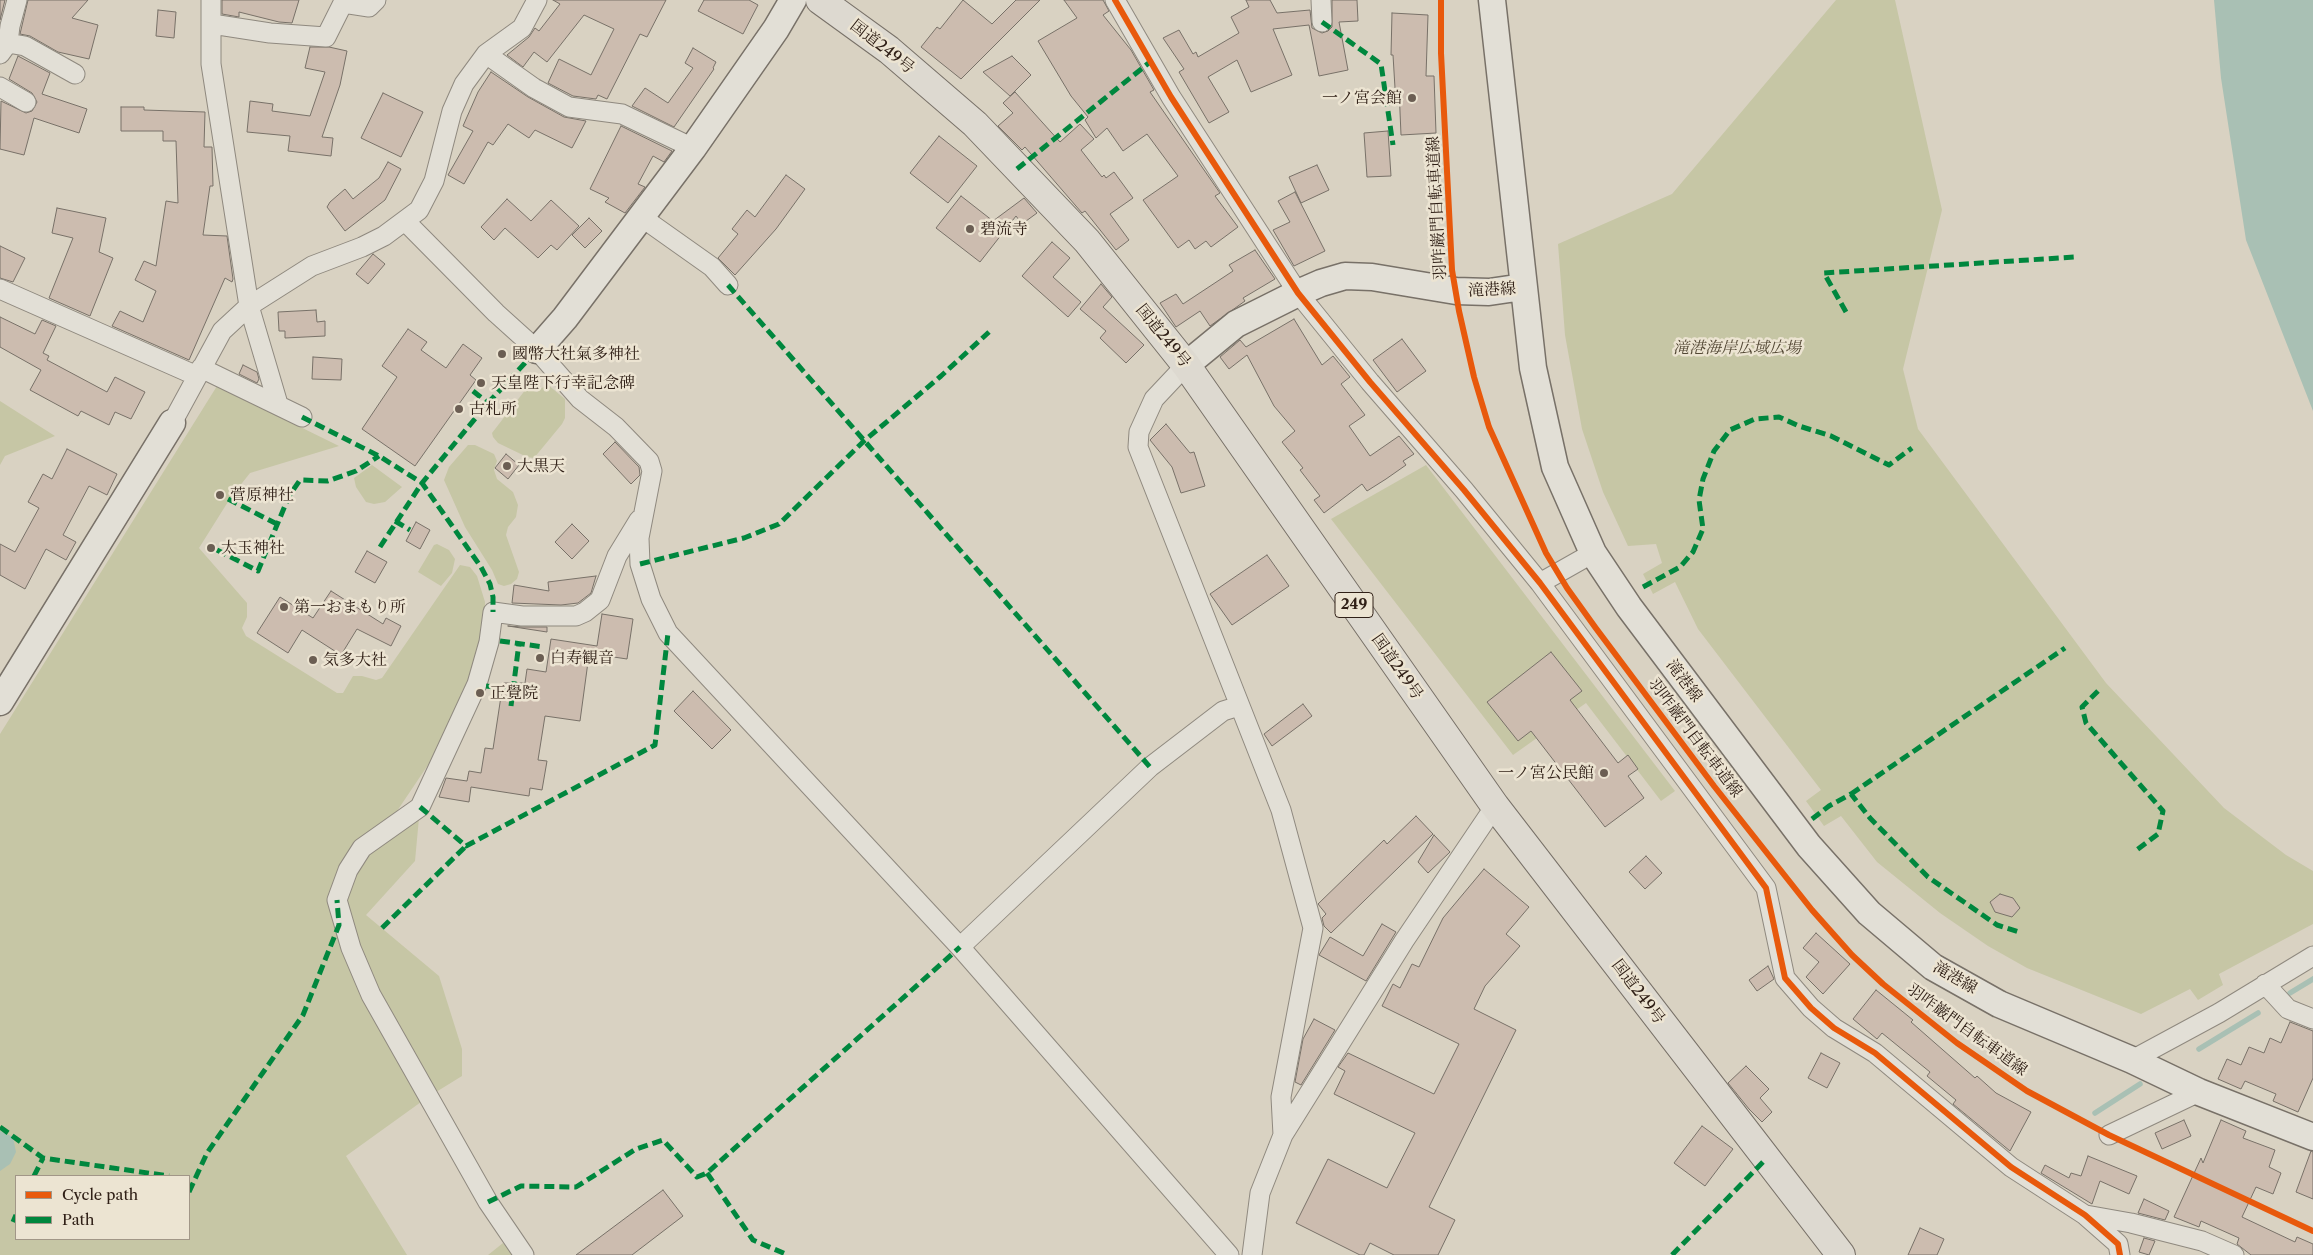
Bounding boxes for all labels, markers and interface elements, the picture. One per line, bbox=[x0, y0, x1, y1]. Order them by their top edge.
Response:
street label: 国道249号 bbox=[846, 16, 918, 78]
place label: 一ノ宮会館 bbox=[1322, 88, 1402, 108]
marker: 一ノ宮会館 bbox=[1406, 92, 1418, 104]
street label: 羽咋巌門自転車道線 bbox=[1424, 136, 1450, 280]
place label: 碧流寺 bbox=[980, 219, 1028, 239]
marker: 碧流寺 bbox=[964, 223, 976, 235]
street label: 滝港線 bbox=[1468, 279, 1516, 301]
street label: 国道249号 bbox=[1132, 300, 1194, 372]
park label: 滝港海岸広域広場 bbox=[1673, 338, 1801, 358]
place label: 國幣大社氣多神社 bbox=[512, 344, 640, 364]
marker: 國幣大社氣多神社 bbox=[496, 348, 508, 360]
place label: 天皇陛下行幸記念碑 bbox=[491, 373, 635, 393]
marker: 天皇陛下行幸記念碑 bbox=[475, 377, 487, 389]
place label: 古札所 bbox=[469, 399, 517, 419]
marker: 古札所 bbox=[453, 403, 465, 415]
place label: 大黒天 bbox=[517, 456, 565, 476]
marker: 大黒天 bbox=[501, 460, 513, 472]
place label: 菅原神社 bbox=[230, 485, 294, 505]
marker: 菅原神社 bbox=[214, 489, 226, 501]
place label: 太玉神社 bbox=[221, 538, 285, 558]
marker: 太玉神社 bbox=[205, 542, 217, 554]
road number: 249 bbox=[1335, 592, 1373, 618]
place label: 第一おまもり所 bbox=[294, 597, 406, 617]
marker: 第一おまもり所 bbox=[278, 601, 290, 613]
street label: 国道249号 bbox=[1367, 630, 1427, 704]
place label: 白寿観音 bbox=[550, 648, 614, 668]
place label: 気多大社 bbox=[323, 650, 387, 670]
marker: 白寿観音 bbox=[534, 652, 546, 664]
marker: 気多大社 bbox=[307, 654, 319, 666]
street label: 滝港線 bbox=[1662, 656, 1706, 706]
street label: 羽咋巌門自転車道線 bbox=[1644, 675, 1746, 801]
place label: 正覺院 bbox=[490, 683, 538, 703]
marker: 正覺院 bbox=[474, 687, 486, 699]
place label: 一ノ宮公民館 bbox=[1498, 763, 1594, 783]
marker: 一ノ宮公民館 bbox=[1598, 767, 1610, 779]
street label: 国道249号 bbox=[1608, 956, 1668, 1028]
street label: 滝港線 bbox=[1929, 958, 1981, 998]
street label: 羽咋巌門自転車道線 bbox=[1903, 980, 2031, 1080]
legend bbox=[15, 1175, 190, 1240]
text: Cycle path bbox=[62, 1185, 138, 1204]
text: Path bbox=[62, 1210, 94, 1229]

